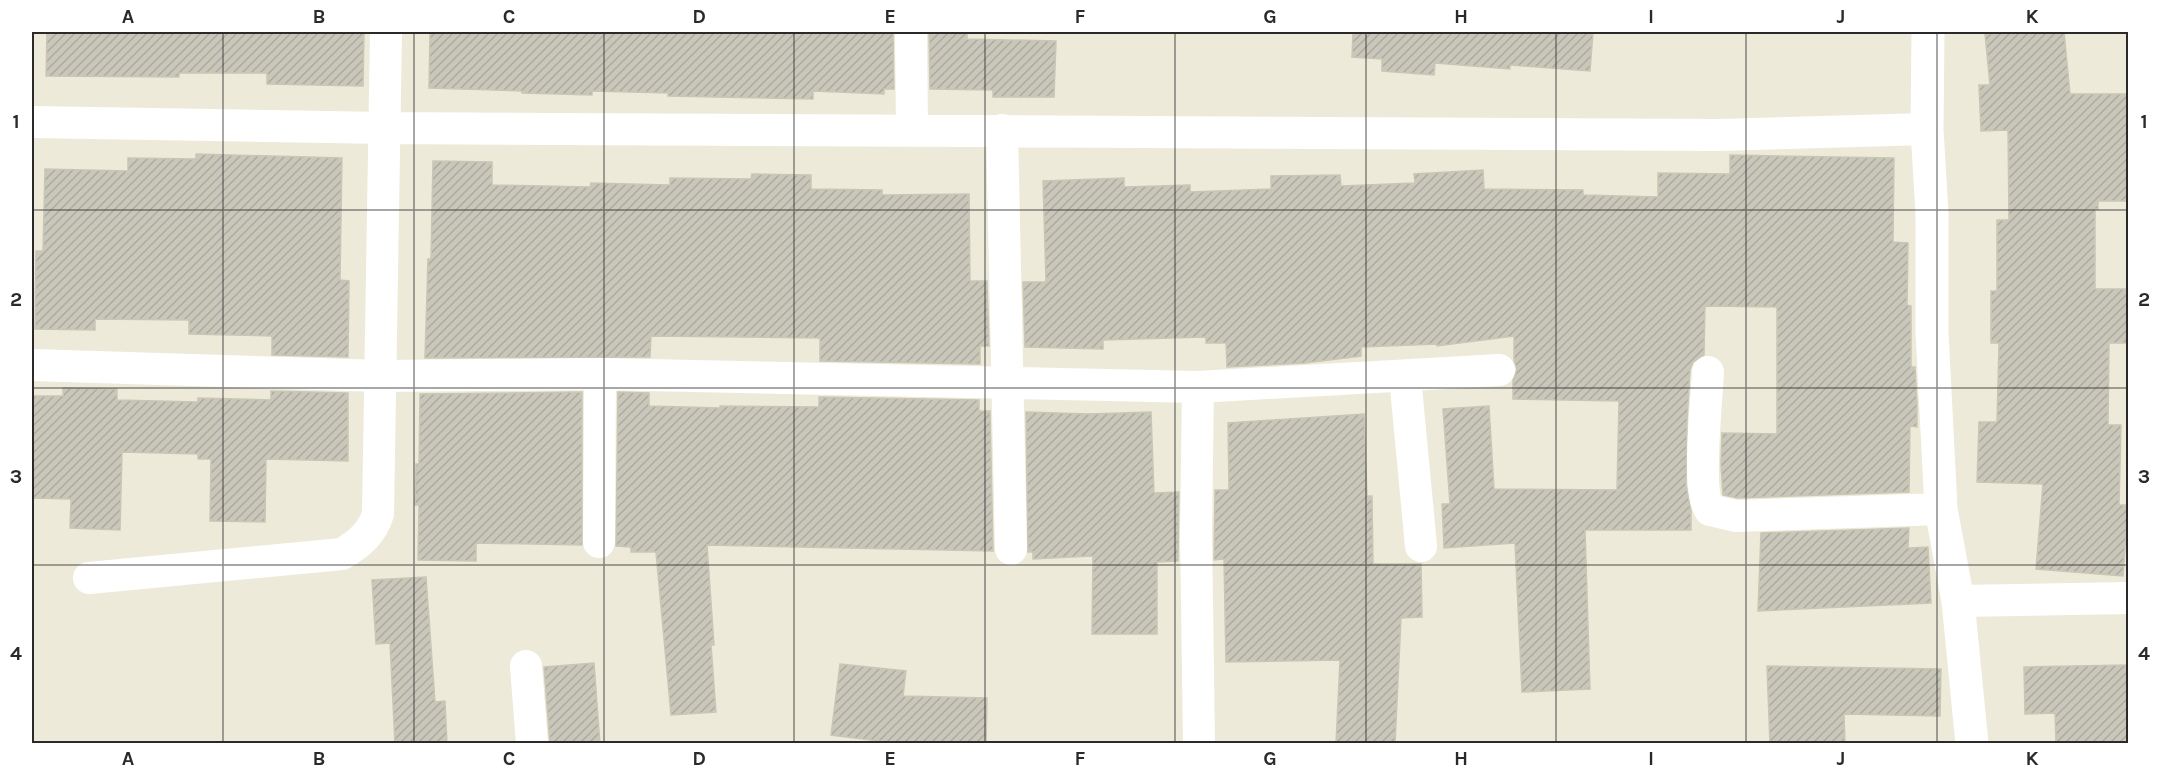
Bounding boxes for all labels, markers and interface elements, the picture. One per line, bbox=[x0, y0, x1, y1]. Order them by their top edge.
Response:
text: A bbox=[122, 5, 135, 28]
text: B bbox=[313, 5, 325, 28]
text: C bbox=[503, 5, 515, 28]
text: D bbox=[692, 5, 706, 28]
text: E bbox=[884, 5, 896, 28]
text: F bbox=[1075, 5, 1086, 28]
text: G bbox=[1263, 5, 1277, 28]
text: H bbox=[1454, 5, 1468, 28]
text: I bbox=[1648, 5, 1654, 28]
text: J bbox=[1837, 5, 1845, 28]
text: K bbox=[2025, 5, 2039, 28]
text: 1 bbox=[12, 110, 20, 133]
text: 1 bbox=[2140, 110, 2148, 133]
text: 2 bbox=[10, 288, 22, 311]
text: 2 bbox=[2138, 288, 2150, 311]
text: 3 bbox=[10, 465, 22, 488]
text: 3 bbox=[2138, 465, 2150, 488]
text: 4 bbox=[10, 642, 22, 665]
text: 4 bbox=[2138, 642, 2150, 665]
text: A bbox=[122, 747, 135, 770]
text: B bbox=[313, 747, 325, 770]
text: C bbox=[503, 747, 515, 770]
text: D bbox=[692, 747, 706, 770]
text: E bbox=[884, 747, 896, 770]
text: F bbox=[1075, 747, 1086, 770]
text: G bbox=[1263, 747, 1277, 770]
text: H bbox=[1454, 747, 1468, 770]
text: I bbox=[1648, 747, 1654, 770]
text: J bbox=[1837, 747, 1845, 770]
text: K bbox=[2025, 747, 2039, 770]

